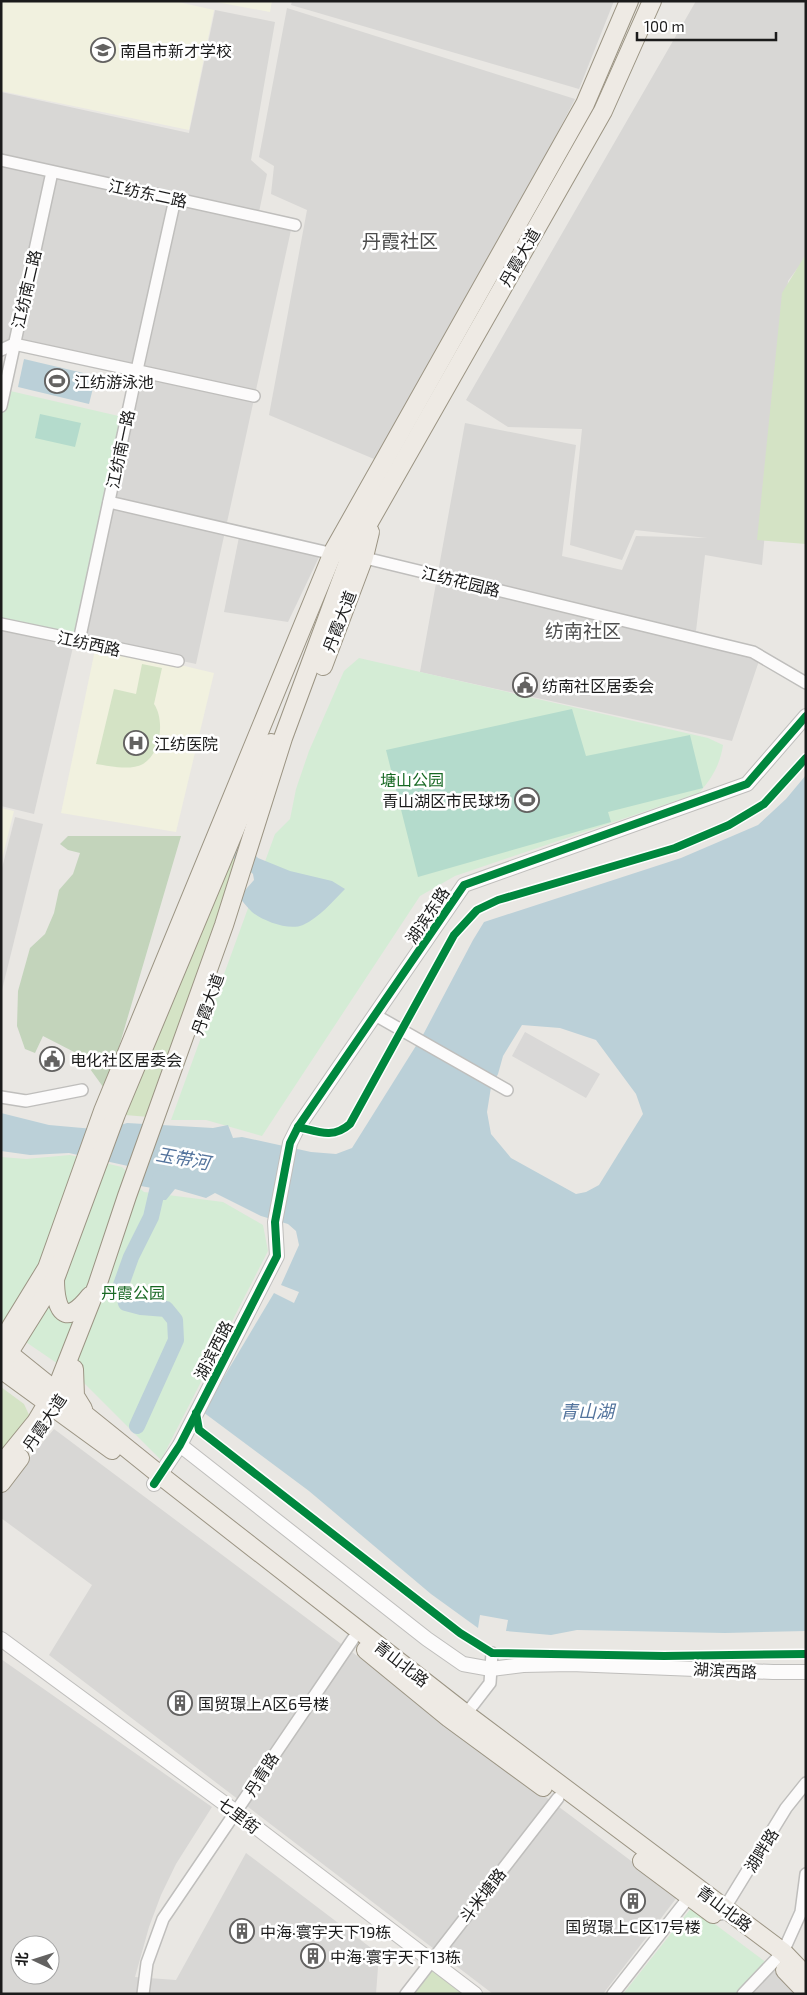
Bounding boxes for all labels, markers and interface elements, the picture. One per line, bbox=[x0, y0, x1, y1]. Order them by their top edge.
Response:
scale bar bbox=[637, 10, 776, 42]
text: 100 m bbox=[644, 17, 685, 35]
school or university icon: 南昌市新才学校 bbox=[90, 37, 116, 63]
place label: 南昌市新才学校 bbox=[120, 41, 232, 60]
street label: 江纺东二路 bbox=[107, 175, 189, 211]
street label: 丹霞大道 bbox=[495, 225, 543, 289]
district label: 丹霞社区 bbox=[362, 229, 438, 252]
street label: 江纺南二路 bbox=[8, 248, 44, 330]
sports icon: 江纺游泳池 bbox=[44, 368, 70, 394]
place label: 江纺游泳池 bbox=[74, 372, 154, 391]
street label: 江纺南一路 bbox=[102, 408, 138, 490]
street label: 江纺花园路 bbox=[420, 562, 502, 600]
street label: 丹霞大道 bbox=[319, 588, 359, 654]
district label: 纺南社区 bbox=[545, 619, 621, 642]
street label: 江纺西路 bbox=[56, 627, 122, 659]
public building icon: 纺南社区居委会 bbox=[512, 672, 538, 698]
place label: 纺南社区居委会 bbox=[542, 676, 654, 695]
hospital icon: 江纺医院 bbox=[123, 730, 149, 756]
place label: 江纺医院 bbox=[154, 734, 218, 753]
park label: 塘山公园 bbox=[380, 770, 444, 789]
sports icon: 青山湖区市民球场 bbox=[514, 787, 540, 813]
place label: 青山湖区市民球场 bbox=[382, 791, 510, 810]
street label: 湖滨东路 bbox=[401, 883, 453, 947]
street label: 丹霞大道 bbox=[187, 971, 227, 1037]
public building icon: 电化社区居委会 bbox=[39, 1046, 65, 1072]
place label: 电化社区居委会 bbox=[70, 1050, 182, 1069]
water label: 玉带河 bbox=[155, 1142, 214, 1174]
park label: 丹霞公园 bbox=[101, 1283, 165, 1302]
street label: 湖滨西路 bbox=[190, 1317, 236, 1383]
street label: 丹霞大道 bbox=[18, 1390, 70, 1454]
water label: 青山湖 bbox=[560, 1400, 617, 1422]
street label: 青山北路 bbox=[371, 1636, 433, 1690]
street label: 湖滨西路 bbox=[693, 1659, 757, 1681]
building icon: 国贸璟上A区6号楼 bbox=[167, 1690, 193, 1716]
place label: 国贸璟上A区6号楼 bbox=[198, 1694, 329, 1713]
street label: 丹青路 bbox=[240, 1749, 282, 1799]
street label: 七里街 bbox=[214, 1793, 264, 1837]
street label: 湖畔路 bbox=[740, 1825, 782, 1875]
street label: 斗米塘路 bbox=[455, 1864, 509, 1926]
street label: 青山北路 bbox=[694, 1881, 756, 1935]
building icon: 国贸璟上C区17号楼 bbox=[620, 1888, 646, 1914]
place label: 国贸璟上C区17号楼 bbox=[565, 1917, 701, 1936]
building icon: 中海·寰宇天下19栋 bbox=[229, 1918, 255, 1944]
place label: 中海·寰宇天下19栋 bbox=[260, 1922, 391, 1941]
north arrow bbox=[10, 1935, 60, 1985]
building icon: 中海·寰宇天下13栋 bbox=[300, 1943, 326, 1969]
place label: 中海·寰宇天下13栋 bbox=[330, 1947, 461, 1966]
text: 北 bbox=[13, 1951, 31, 1967]

